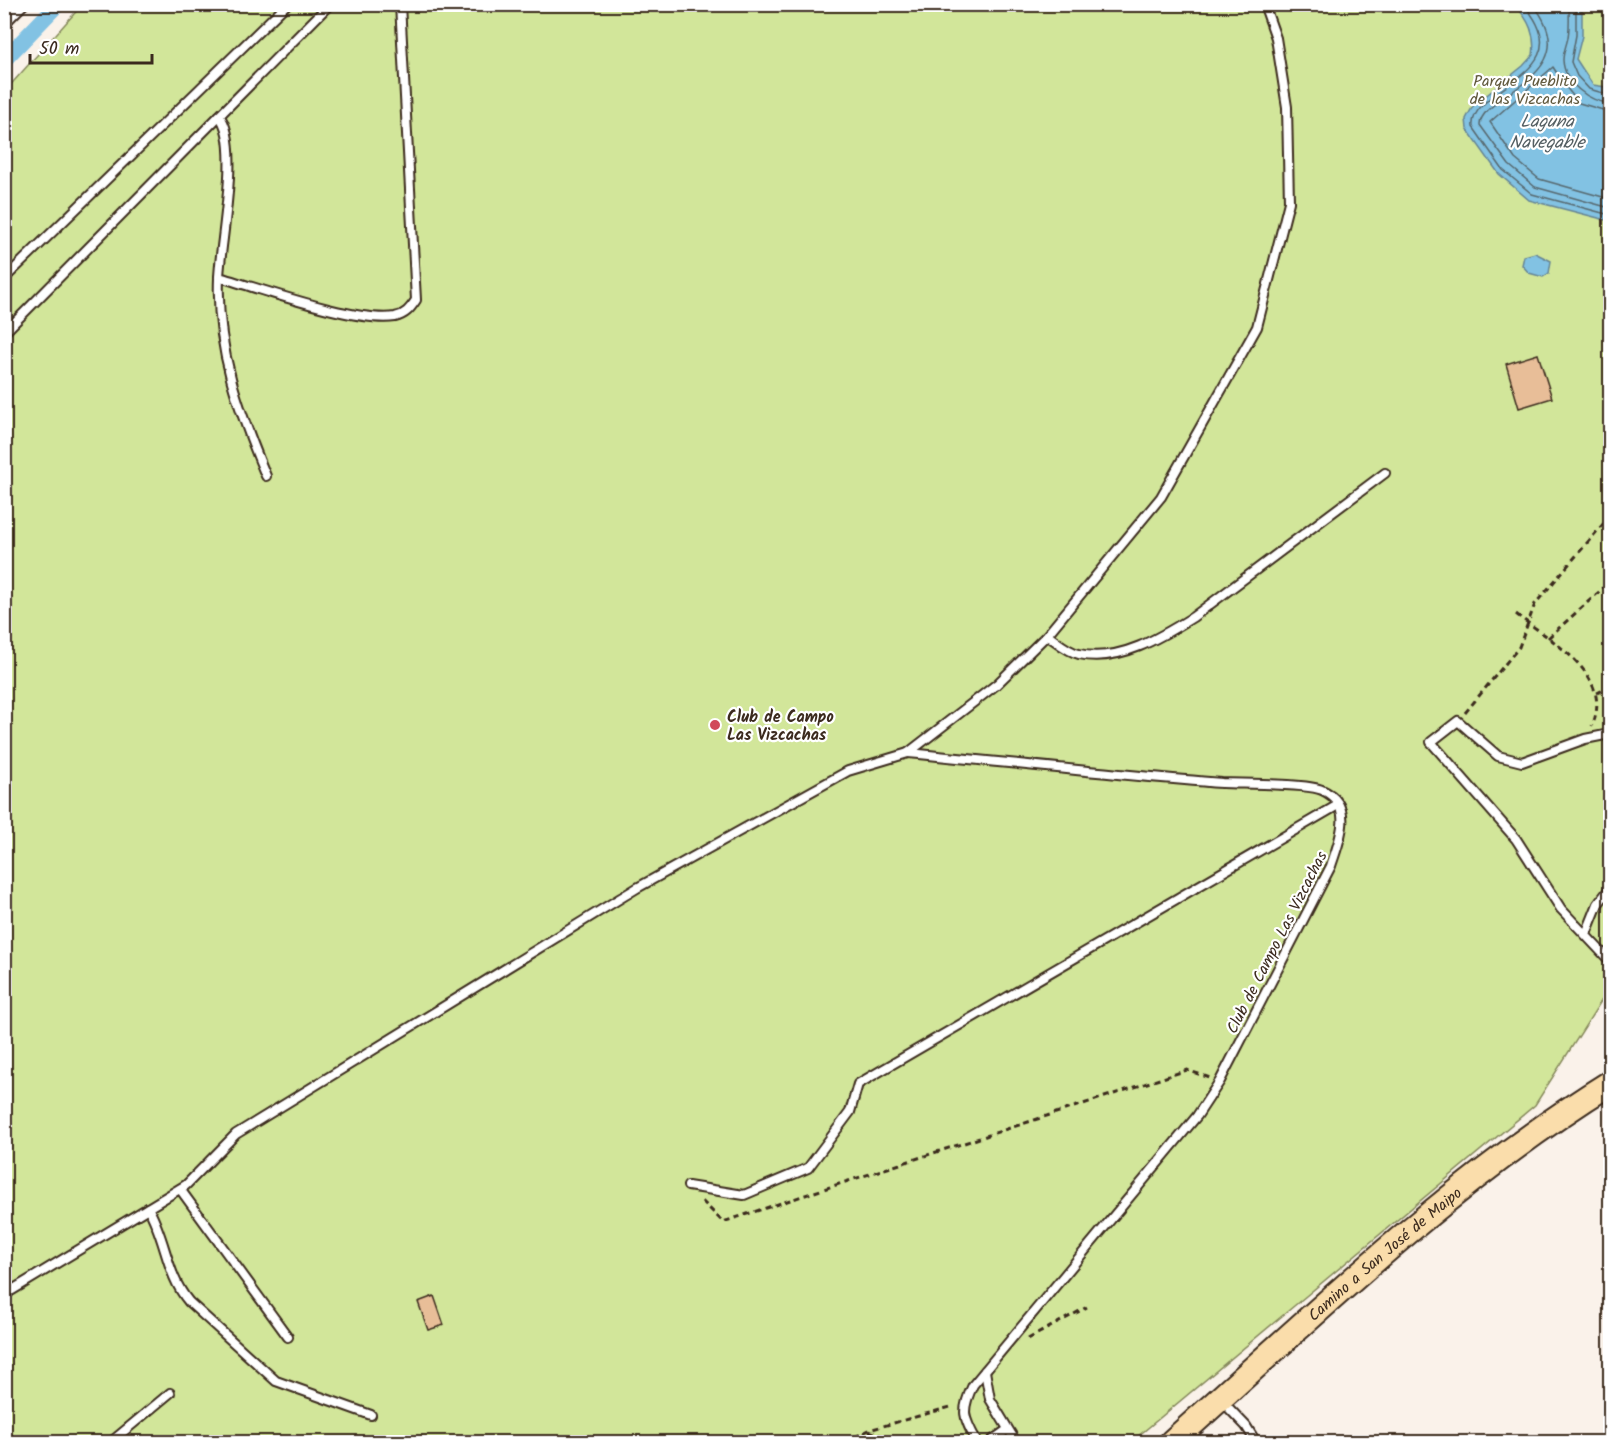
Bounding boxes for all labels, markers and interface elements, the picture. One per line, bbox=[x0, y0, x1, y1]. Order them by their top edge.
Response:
scale bar bbox=[30, 27, 152, 65]
text: 50 m bbox=[39, 35, 79, 64]
park label: Parque Pueblito de las Vizcachas bbox=[1470, 69, 1580, 112]
water label: Laguna Navegable bbox=[1509, 108, 1587, 158]
place label: Club de Campo Las Vizcachas bbox=[727, 705, 834, 748]
marker: Club de Campo Las Vizcachas bbox=[708, 718, 722, 732]
street label: Club de Campo Las Vizcachas bbox=[1220, 847, 1334, 1038]
street label: Camino a San José de Maipo bbox=[1303, 1181, 1468, 1328]

